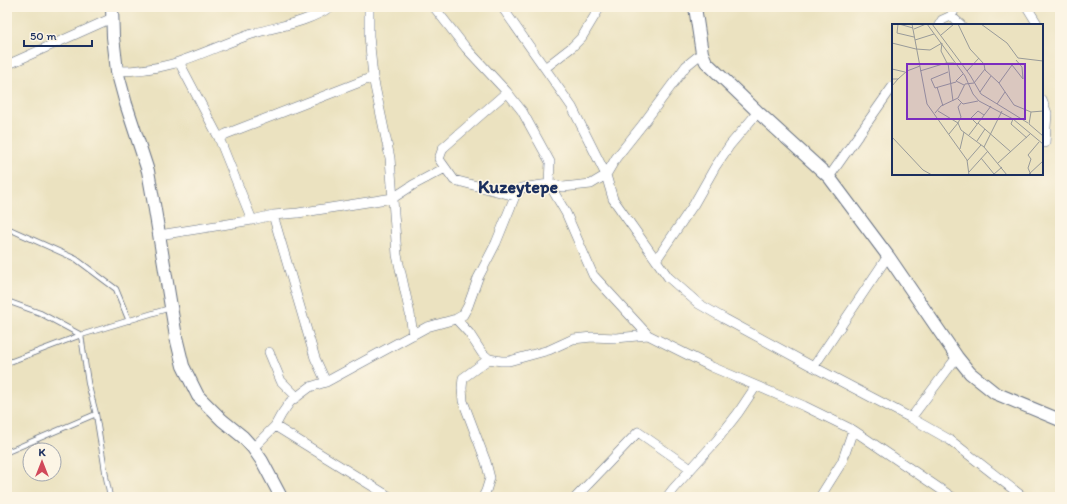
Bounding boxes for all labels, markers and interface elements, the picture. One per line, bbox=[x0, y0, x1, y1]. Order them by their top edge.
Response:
scale bar bbox=[24, 22, 92, 48]
inset map bbox=[892, 24, 1043, 175]
text: 50 m bbox=[30, 29, 56, 43]
district label: Kuzeytepe bbox=[478, 176, 558, 198]
north arrow bbox=[22, 442, 62, 482]
text: K bbox=[38, 446, 46, 459]

